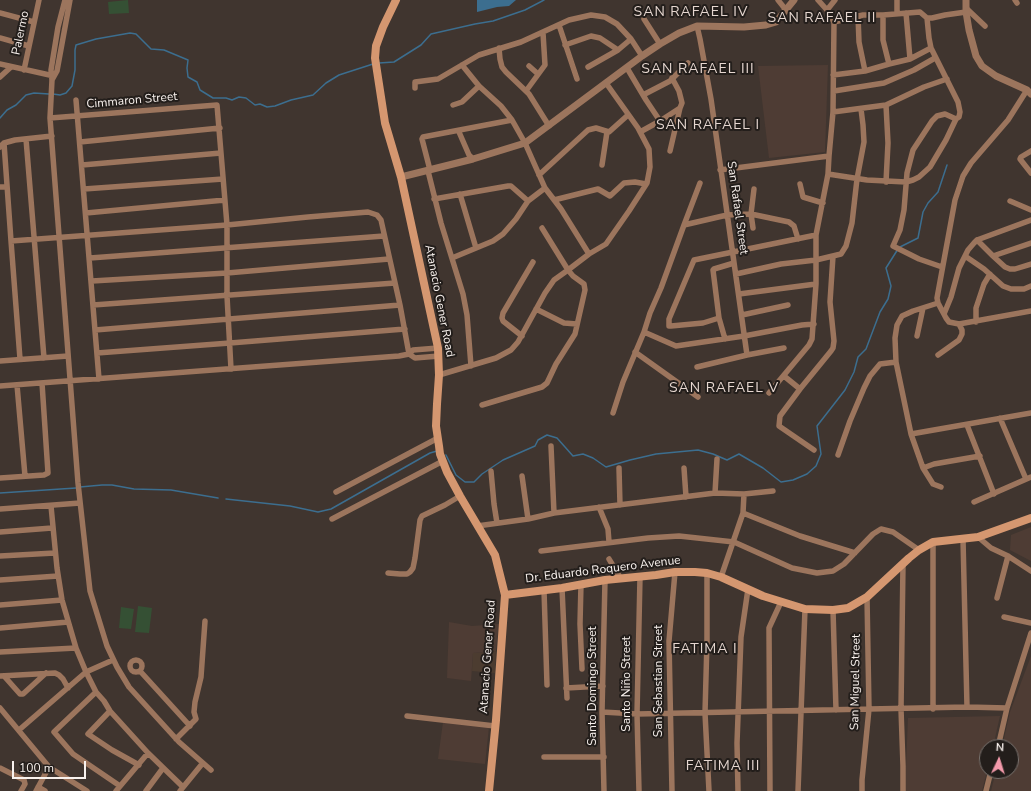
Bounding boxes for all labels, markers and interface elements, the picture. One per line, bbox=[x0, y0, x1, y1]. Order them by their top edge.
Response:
district label: SAN RAFAEL IV bbox=[634, 5, 748, 21]
street label: Palermo bbox=[9, 10, 33, 56]
district label: SAN RAFAEL II bbox=[768, 11, 876, 27]
district label: SAN RAFAEL III bbox=[641, 62, 755, 78]
street label: Cimmaron Street bbox=[86, 90, 178, 112]
district label: SAN RAFAEL I bbox=[656, 118, 760, 134]
street label: San Rafael Street bbox=[723, 160, 751, 256]
street label: Atanacio Gener Road bbox=[421, 244, 457, 358]
district label: SAN RAFAEL V bbox=[669, 381, 779, 397]
street label: Dr. Eduardo Roquero Avenue bbox=[525, 553, 681, 587]
street label: Atanacio Gener Road bbox=[477, 600, 499, 714]
street label: San Sebastian Street bbox=[652, 625, 666, 737]
street label: Santo Domingo Street bbox=[586, 626, 600, 746]
street label: San Miguel Street bbox=[848, 634, 864, 730]
street label: Santo Niño Street bbox=[620, 636, 634, 732]
district label: FATIMA I bbox=[672, 642, 738, 658]
north arrow bbox=[979, 739, 1019, 779]
text: N bbox=[995, 740, 1004, 755]
scale bar bbox=[14, 753, 88, 779]
district label: FATIMA III bbox=[686, 759, 760, 775]
text: 100 m bbox=[19, 760, 54, 776]

